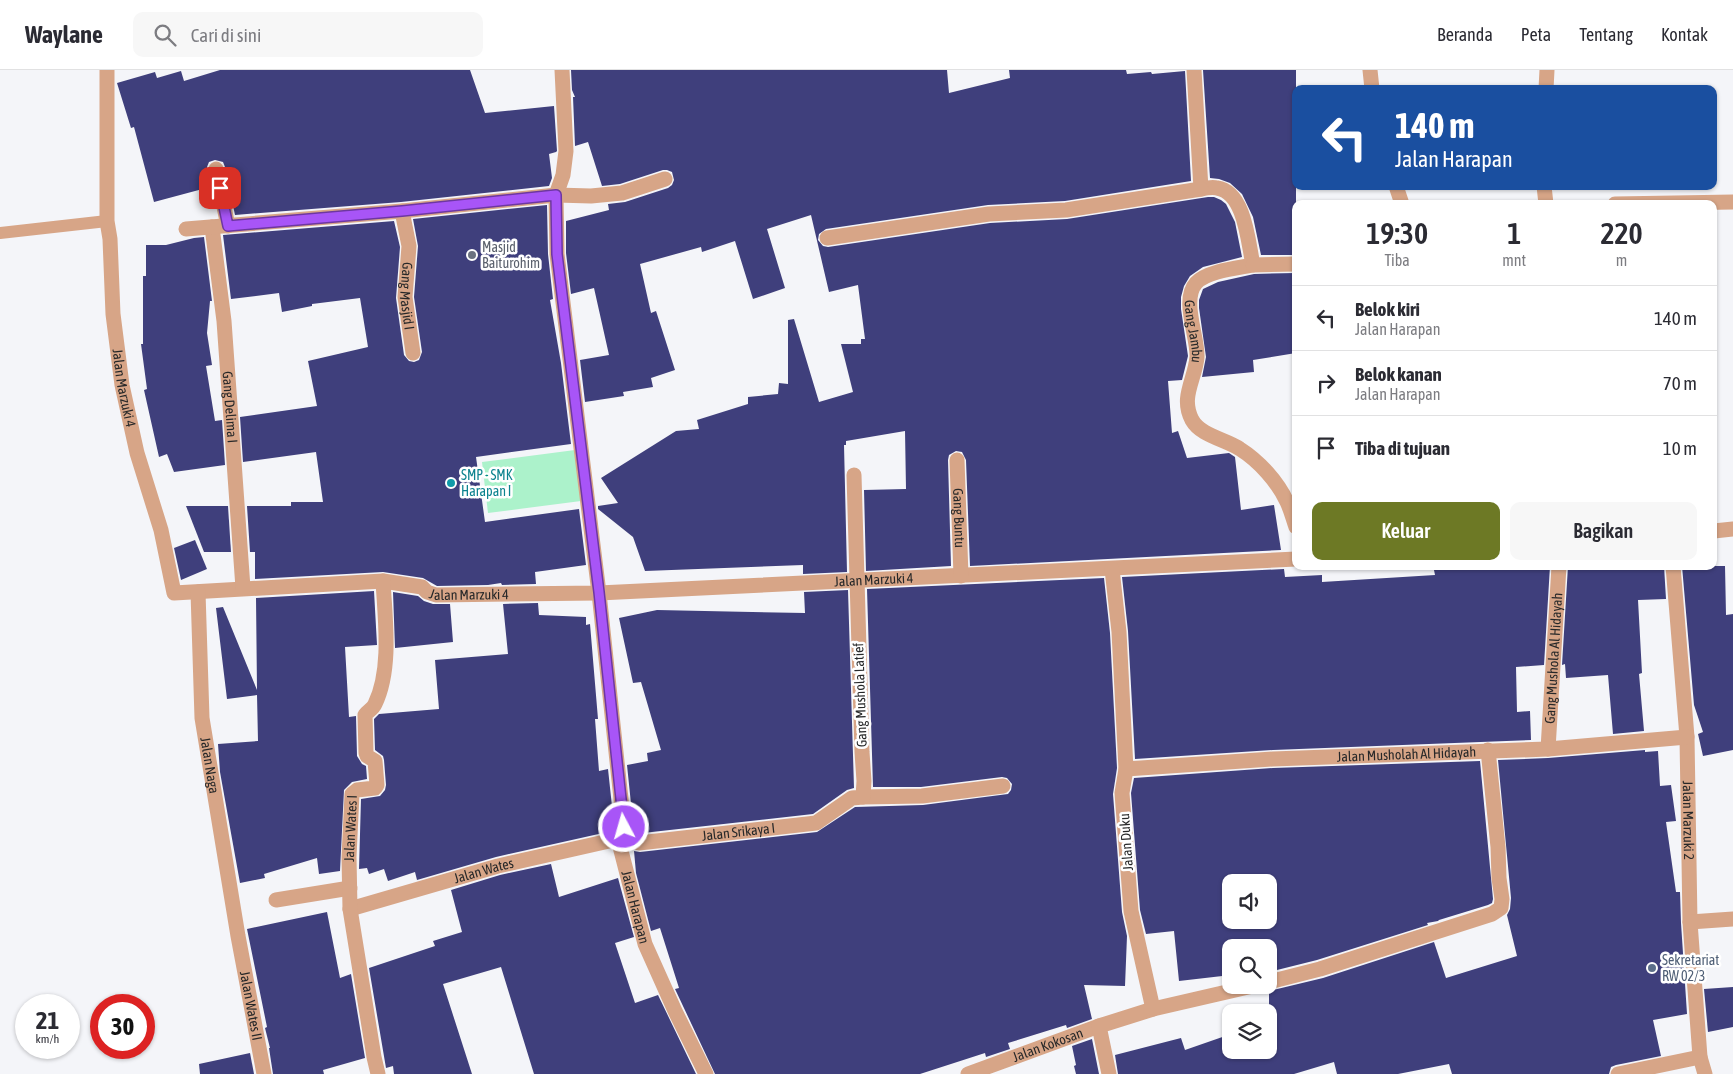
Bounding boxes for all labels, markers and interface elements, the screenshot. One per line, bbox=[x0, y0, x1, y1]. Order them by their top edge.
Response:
search box bbox=[133, 12, 483, 57]
text: Waylane bbox=[25, 21, 103, 48]
icon: search bbox=[151, 21, 179, 49]
text: Cari di sini bbox=[191, 24, 261, 46]
text: Beranda bbox=[1437, 24, 1493, 45]
text: Peta bbox=[1521, 24, 1551, 45]
text: Tentang bbox=[1579, 24, 1633, 45]
text: Kontak bbox=[1661, 24, 1708, 45]
icon: left bbox=[1312, 105, 1377, 170]
text: 140 m bbox=[1395, 105, 1474, 145]
text: Jalan Harapan bbox=[1395, 146, 1513, 172]
pin bbox=[199, 167, 241, 209]
icon: arrive bbox=[206, 174, 234, 202]
text: 19:30 bbox=[1366, 216, 1428, 250]
text: 1 bbox=[1507, 216, 1521, 250]
text: 220 bbox=[1600, 216, 1643, 250]
place label: Masjid Baiturohim bbox=[482, 239, 540, 271]
marker: Masjid Baiturohim bbox=[466, 249, 478, 261]
text: Tiba bbox=[1384, 251, 1410, 269]
text: mnt bbox=[1502, 251, 1526, 269]
text: m bbox=[1616, 251, 1627, 269]
street label: Gang Masjid I bbox=[397, 262, 418, 331]
text: Belok kiri bbox=[1355, 298, 1420, 320]
street label: Gang Jambu bbox=[1182, 300, 1205, 364]
icon: left bbox=[1312, 304, 1340, 332]
text: 140 m bbox=[1654, 307, 1697, 329]
text: Jalan Harapan bbox=[1355, 320, 1441, 338]
street label: Jalan Marzuki 4 bbox=[109, 348, 139, 429]
text: Belok kanan bbox=[1355, 363, 1442, 385]
icon: right bbox=[1312, 369, 1340, 397]
street label: Gang Delima I bbox=[220, 371, 241, 443]
text: 70 m bbox=[1663, 372, 1697, 394]
text: Jalan Harapan bbox=[1355, 385, 1441, 403]
icon: arrive bbox=[1312, 434, 1340, 462]
text: Tiba di tujuan bbox=[1355, 437, 1450, 459]
text: 10 m bbox=[1663, 437, 1697, 459]
place label: SMP - SMK Harapan I bbox=[461, 467, 513, 499]
marker: SMP - SMK Harapan I bbox=[445, 477, 457, 489]
street label: Gang Buntu bbox=[950, 488, 968, 548]
button: Keluar bbox=[1312, 502, 1500, 560]
button: Bagikan bbox=[1510, 502, 1697, 560]
street label: Jalan Marzuki 4 bbox=[834, 570, 914, 590]
street label: Jalan Marzuki 4 bbox=[427, 585, 509, 603]
street label: Gang Mushola Al Hidayah bbox=[1542, 592, 1565, 724]
street label: Gang Mushola Latief bbox=[850, 642, 870, 748]
street label: Jalan Naga bbox=[197, 736, 222, 795]
street label: Jalan Musholah Al Hidayah bbox=[1337, 744, 1477, 765]
street label: Jalan Marzuki 2 bbox=[1680, 781, 1697, 860]
street label: Jalan Wates I bbox=[341, 795, 360, 862]
position arrow bbox=[597, 800, 649, 852]
street label: Jalan Duku bbox=[1116, 813, 1136, 871]
street label: Jalan Srikaya I bbox=[701, 820, 776, 844]
street label: Jalan Wates bbox=[452, 855, 515, 886]
street label: Jalan Harapan bbox=[618, 869, 653, 945]
map controls bbox=[1222, 874, 1277, 1059]
button: sound bbox=[1222, 874, 1277, 929]
button: search bbox=[1222, 939, 1277, 994]
place label: Sekretariat RW 02/3 bbox=[1662, 952, 1719, 984]
marker: Sekretariat RW 02/3 bbox=[1646, 962, 1658, 974]
street label: Jalan Wates II bbox=[237, 970, 266, 1042]
speed limit sign: 30 bbox=[90, 994, 155, 1059]
button: layers bbox=[1222, 1004, 1277, 1059]
text: 21 bbox=[36, 1006, 59, 1034]
street label: Jalan Kokosan bbox=[1010, 1025, 1085, 1065]
text: km/h bbox=[36, 1032, 59, 1046]

